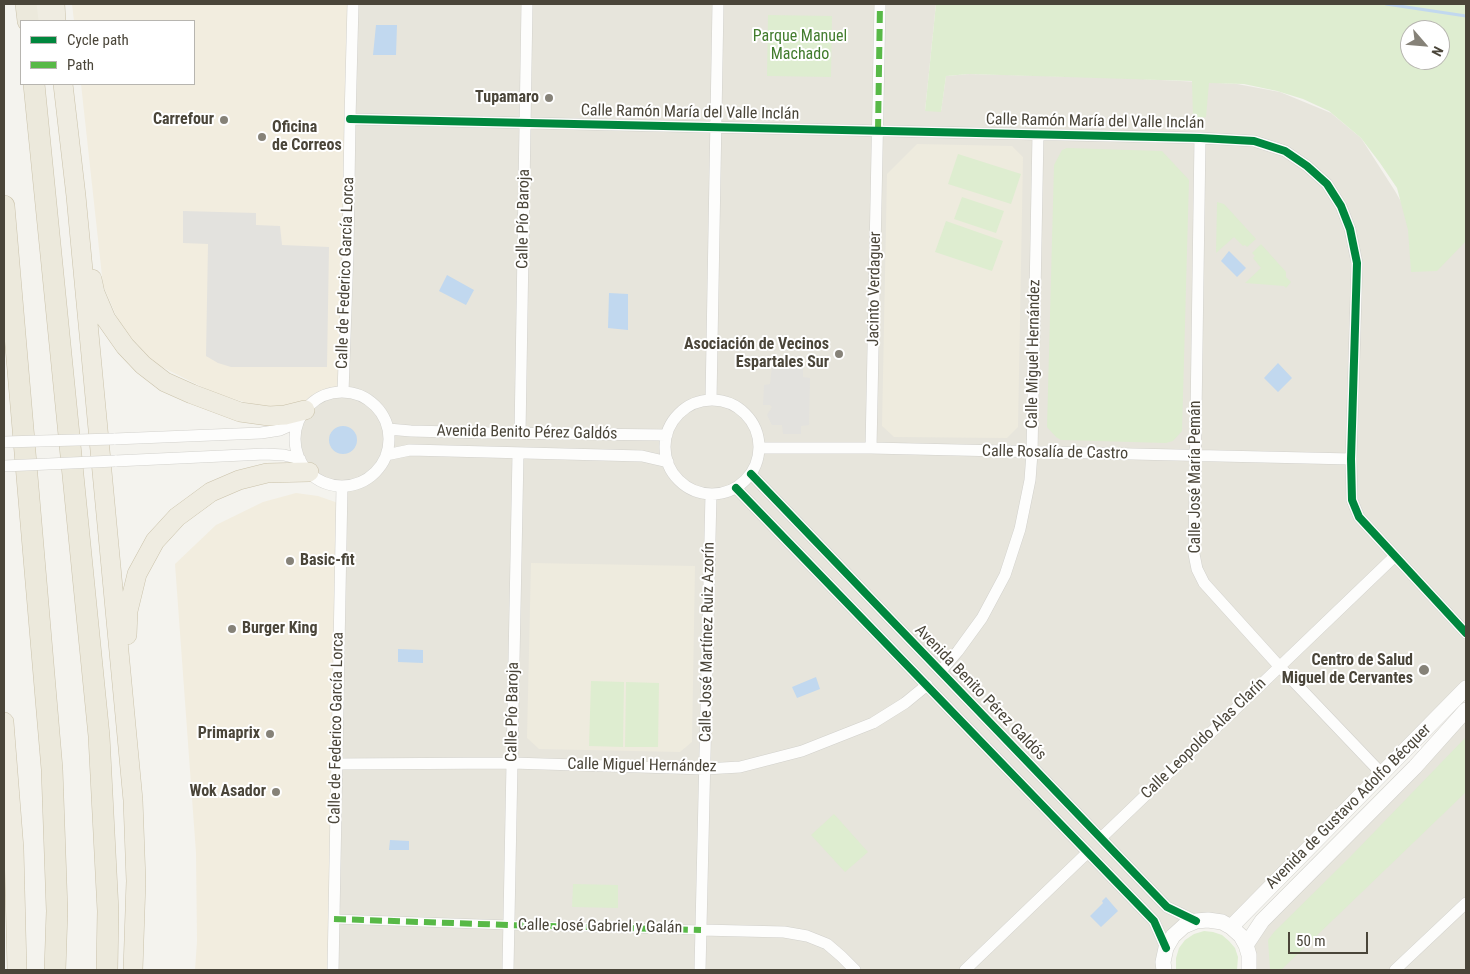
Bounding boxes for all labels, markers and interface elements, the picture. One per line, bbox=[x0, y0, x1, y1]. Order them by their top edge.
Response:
legend bbox=[20, 20, 195, 85]
north arrow bbox=[1400, 20, 1450, 70]
park label: Parque Manuel Machado bbox=[753, 27, 847, 65]
text: Cycle path bbox=[67, 31, 129, 49]
text: N bbox=[1428, 44, 1447, 59]
text: Path bbox=[67, 56, 94, 74]
place label: Tupamaro bbox=[475, 88, 539, 108]
marker: Tupamaro bbox=[543, 92, 555, 104]
street label: Calle Ramón María del Valle Inclán bbox=[581, 101, 799, 125]
place label: Carrefour bbox=[153, 110, 214, 130]
street label: Calle Ramón María del Valle Inclán bbox=[986, 110, 1204, 134]
marker: Carrefour bbox=[218, 114, 230, 126]
place label: Oficina de Correos bbox=[272, 118, 342, 156]
marker: Oficina de Correos bbox=[256, 131, 268, 143]
street label: Calle Pío Baroja bbox=[514, 169, 534, 269]
street label: Calle de Federico García Lorca bbox=[333, 177, 359, 369]
street label: Jacinto Verdaguer bbox=[864, 231, 886, 347]
street label: Calle Miguel Hernández bbox=[1023, 279, 1045, 429]
place label: Asociación de Vecinos Espartales Sur bbox=[684, 335, 829, 373]
marker: Asociación de Vecinos Espartales Sur bbox=[833, 348, 845, 360]
street label: Calle José María Pemán bbox=[1186, 401, 1206, 553]
street label: Avenida Benito Pérez Galdós bbox=[436, 422, 618, 444]
street label: Calle Rosalía de Castro bbox=[982, 442, 1128, 464]
street label: Calle José Martínez Ruiz Azorín bbox=[697, 542, 719, 742]
place label: Basic-fit bbox=[300, 551, 355, 571]
marker: Basic-fit bbox=[284, 555, 296, 567]
place label: Burger King bbox=[242, 619, 318, 639]
street label: Avenida Benito Pérez Galdós bbox=[910, 621, 1050, 765]
marker: Burger King bbox=[226, 623, 238, 635]
street label: Calle de Federico García Lorca bbox=[326, 632, 348, 824]
place label: Centro de Salud Miguel de Cervantes bbox=[1282, 651, 1413, 689]
street label: Calle Pío Baroja bbox=[503, 662, 523, 762]
marker: Centro de Salud Miguel de Cervantes bbox=[1417, 663, 1431, 677]
street label: Calle Leopoldo Alas Clarín bbox=[1138, 674, 1270, 804]
street label: Avenida de Gustavo Adolfo Bécquer bbox=[1263, 721, 1435, 893]
place label: Primaprix bbox=[198, 724, 260, 744]
marker: Primaprix bbox=[264, 728, 276, 740]
street label: Calle Miguel Hernández bbox=[567, 755, 717, 777]
place label: Wok Asador bbox=[189, 782, 266, 802]
marker: Wok Asador bbox=[270, 786, 282, 798]
street label: Calle José Gabriel y Galán bbox=[518, 916, 682, 938]
scale bar bbox=[1290, 922, 1370, 954]
text: 50 m bbox=[1296, 932, 1326, 950]

